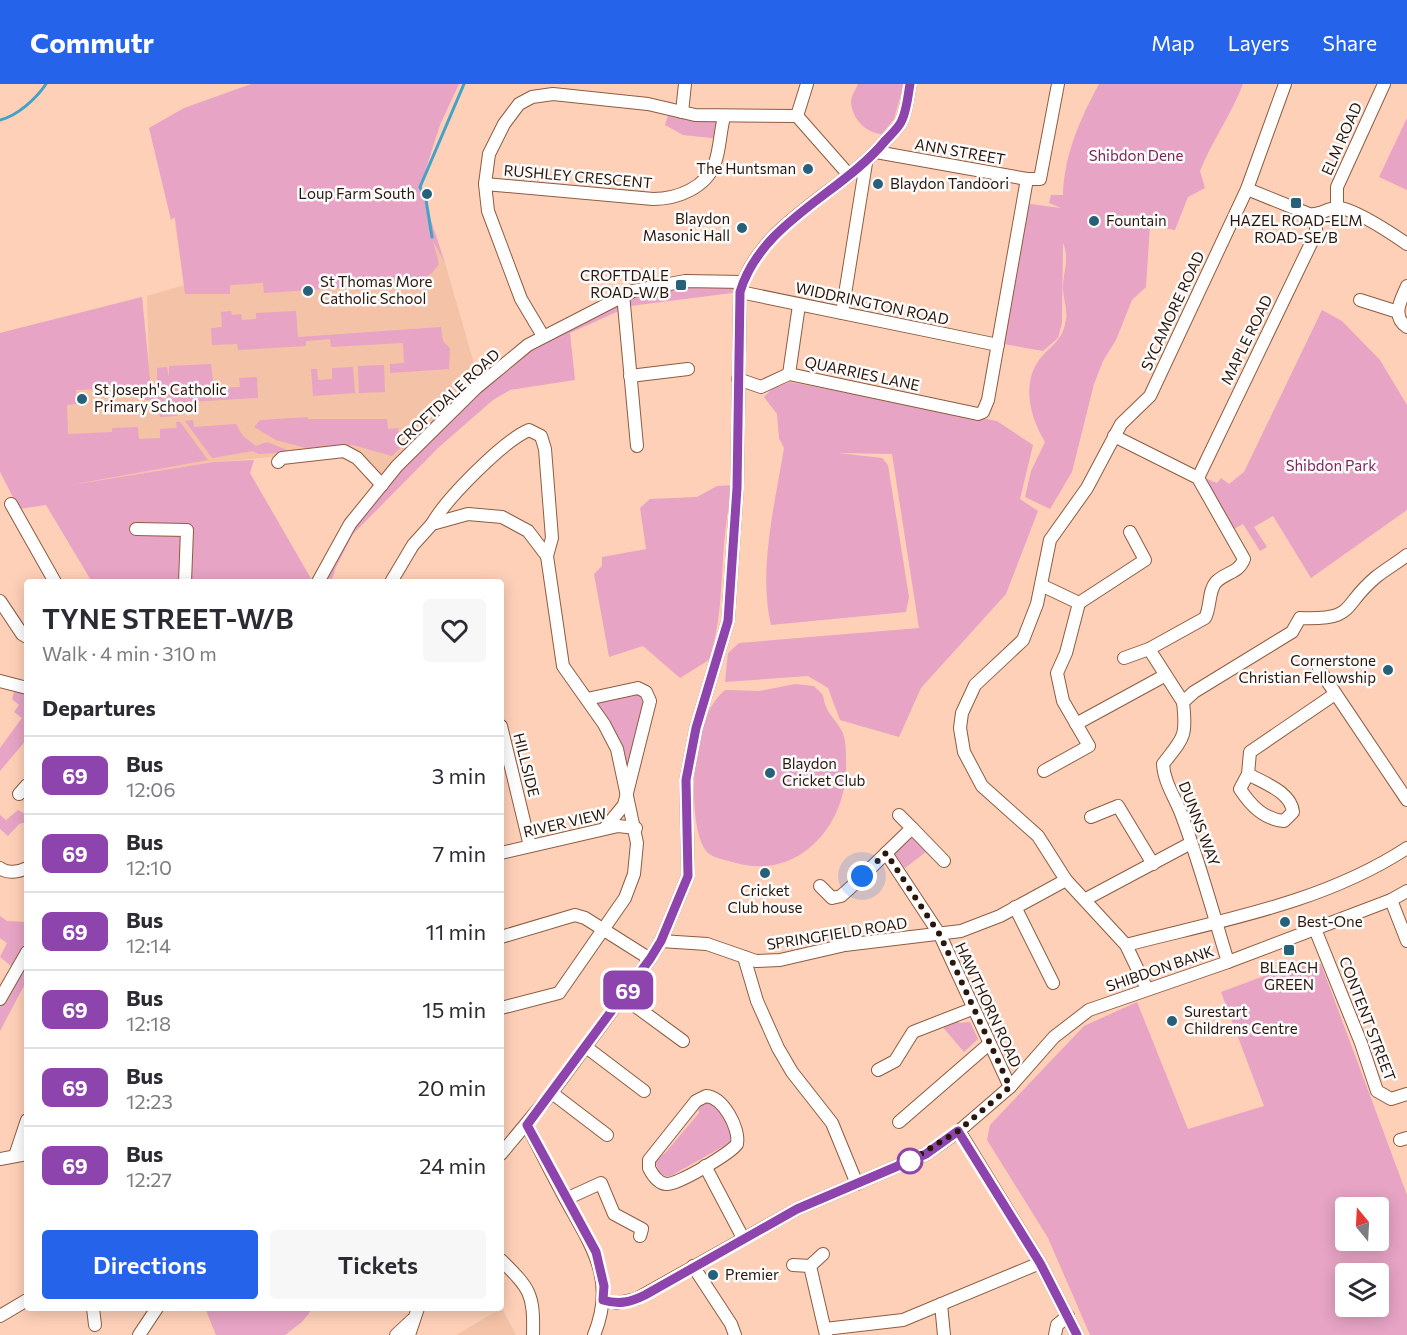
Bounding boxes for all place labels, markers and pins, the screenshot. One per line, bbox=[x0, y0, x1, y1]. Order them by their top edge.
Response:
place label: The Huntsman bbox=[696, 159, 796, 177]
marker: The Huntsman bbox=[801, 162, 815, 176]
place label: Blaydon Tandoori bbox=[890, 174, 1009, 192]
marker: Blaydon Tandoori bbox=[871, 177, 885, 191]
place label: Loup Farm South bbox=[298, 184, 415, 202]
marker: Loup Farm South bbox=[420, 187, 434, 201]
marker: HAZEL ROAD-ELM ROAD-SE/B bbox=[1289, 196, 1303, 210]
place label: Blaydon Masonic Hall bbox=[643, 209, 730, 244]
place label: Fountain bbox=[1106, 211, 1167, 229]
place label: HAZEL ROAD-ELM ROAD-SE/B bbox=[1229, 211, 1363, 246]
marker: Fountain bbox=[1087, 214, 1101, 228]
marker: Blaydon Masonic Hall bbox=[735, 221, 749, 235]
place label: CROFTDALE ROAD-W/B bbox=[580, 266, 669, 301]
place label: St Thomas More Catholic School bbox=[320, 272, 432, 307]
marker: CROFTDALE ROAD-W/B bbox=[674, 278, 688, 292]
marker: St Thomas More Catholic School bbox=[301, 284, 315, 298]
place label: St Joseph's Catholic Primary School bbox=[94, 380, 227, 415]
marker: St Joseph's Catholic Primary School bbox=[75, 392, 89, 406]
place label: Cornerstone Christian Fellowship bbox=[1239, 651, 1376, 686]
marker: Cornerstone Christian Fellowship bbox=[1381, 663, 1395, 677]
place label: Blaydon Cricket Club bbox=[782, 754, 866, 789]
marker: Blaydon Cricket Club bbox=[763, 766, 777, 780]
marker: Cricket Club house bbox=[758, 866, 772, 880]
place label: Cricket Club house bbox=[728, 881, 803, 916]
place label: Best-One bbox=[1297, 912, 1363, 930]
marker: Best-One bbox=[1278, 915, 1292, 929]
marker: BLEACH GREEN bbox=[1282, 943, 1296, 957]
place label: BLEACH GREEN bbox=[1260, 958, 1318, 993]
place label: Surestart Childrens Centre bbox=[1184, 1002, 1298, 1037]
marker: Surestart Childrens Centre bbox=[1165, 1014, 1179, 1028]
unlabelled marker bbox=[897, 1148, 923, 1174]
place label: Premier bbox=[725, 1265, 779, 1283]
marker: Premier bbox=[706, 1268, 720, 1282]

